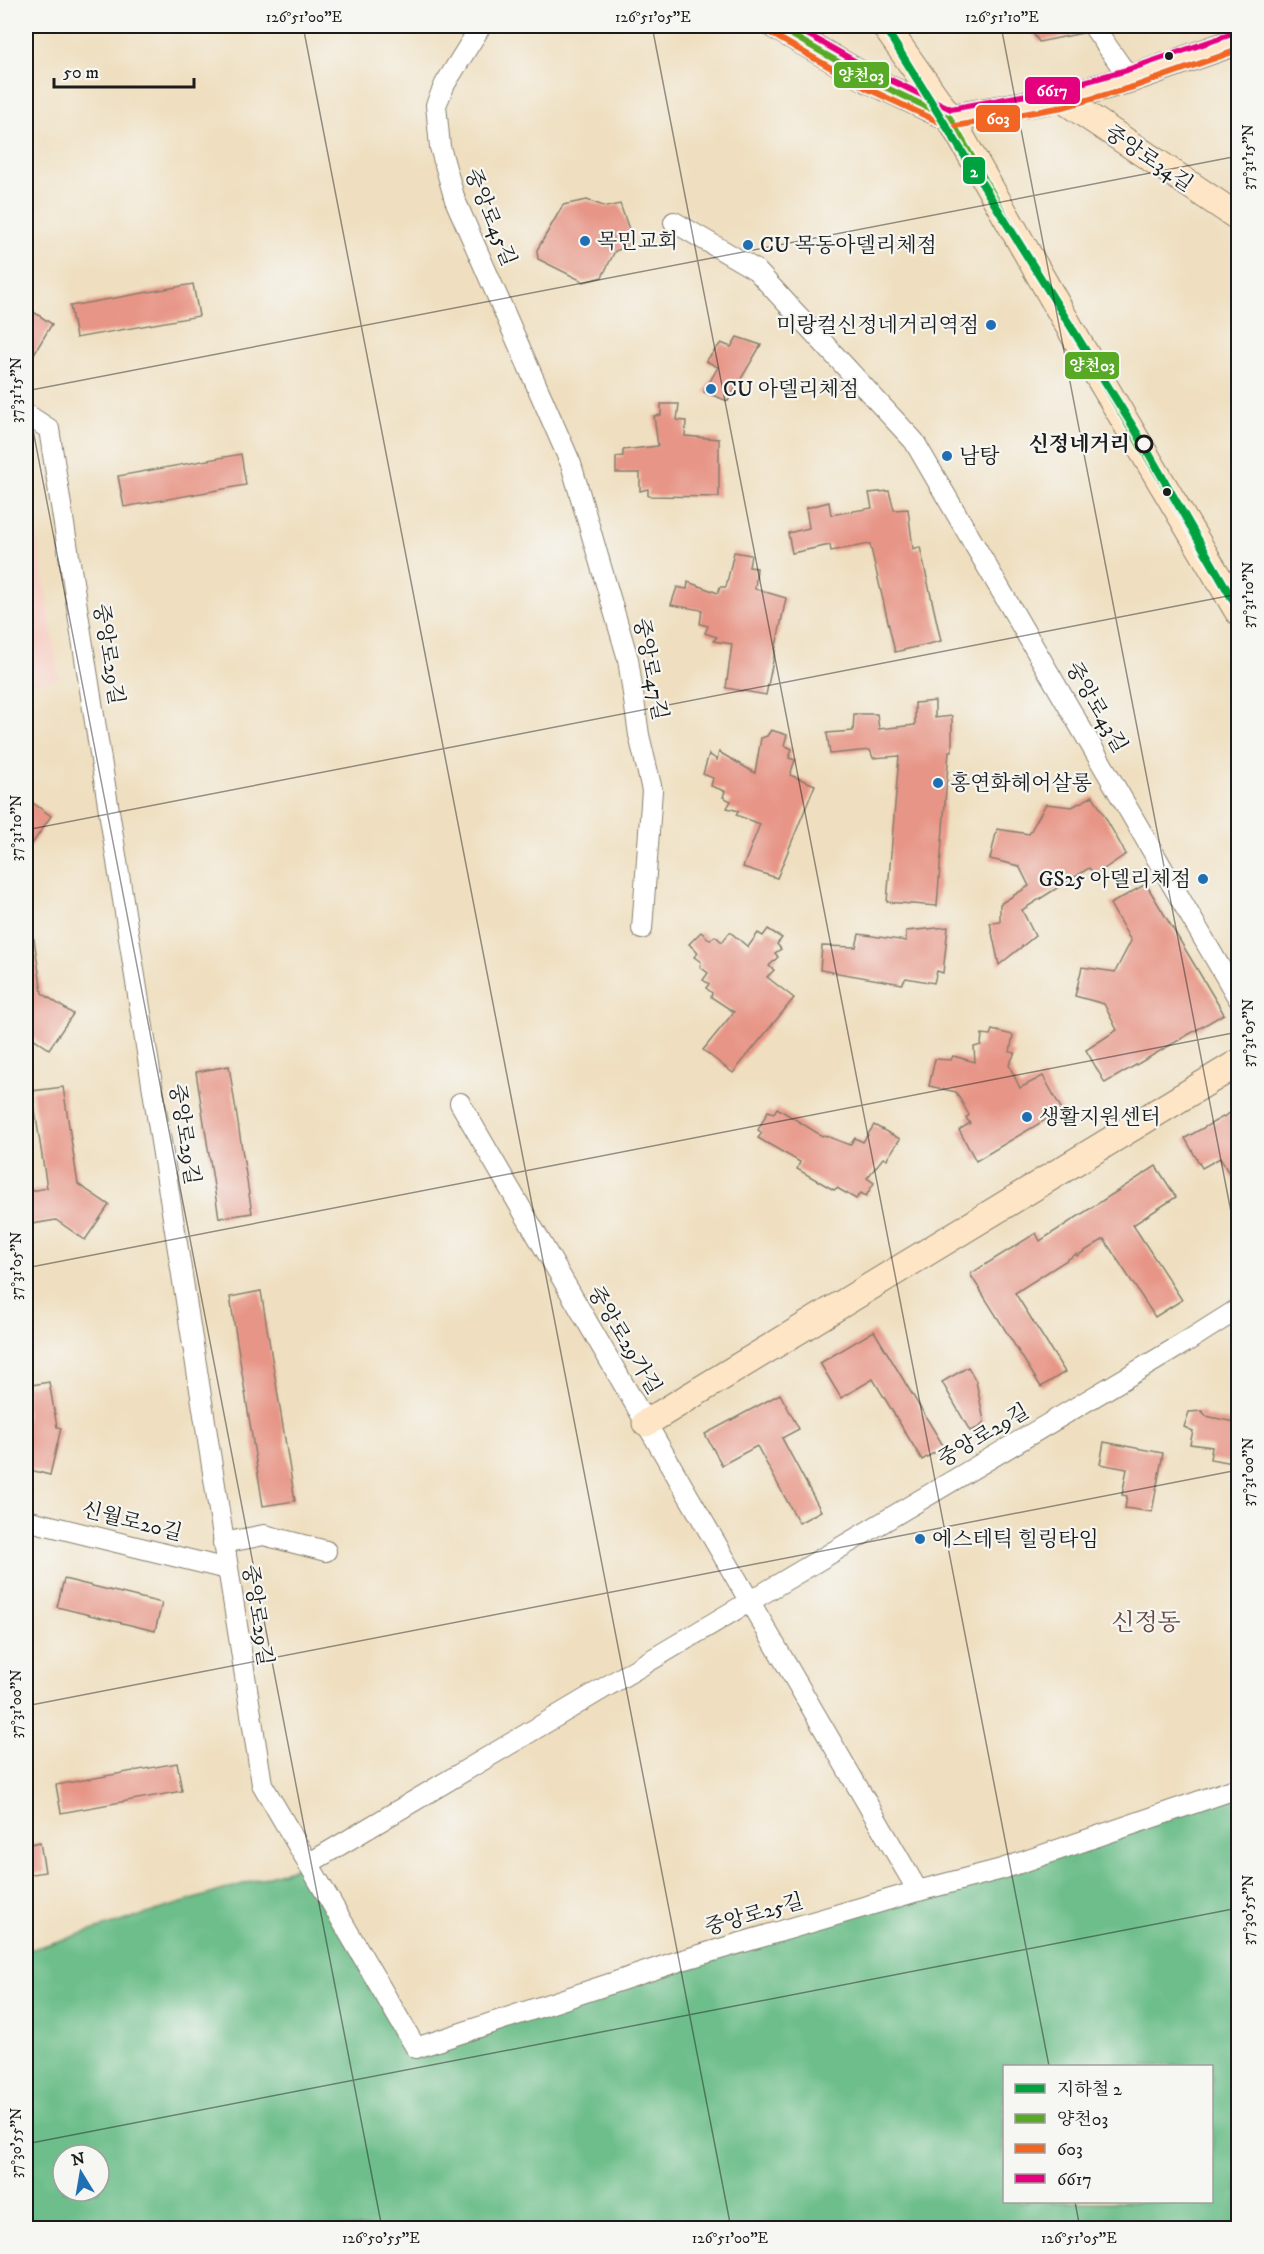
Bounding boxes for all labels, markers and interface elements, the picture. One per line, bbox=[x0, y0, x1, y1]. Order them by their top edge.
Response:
text: 126°51'00"E bbox=[266, 8, 343, 27]
text: 126°51'05"E bbox=[615, 8, 691, 27]
text: 126°51'10"E bbox=[965, 8, 1039, 27]
unlabelled marker bbox=[1163, 50, 1175, 62]
scale bar bbox=[54, 51, 194, 89]
line badge: 양천03 bbox=[833, 61, 890, 89]
text: 50 m bbox=[63, 62, 99, 84]
text: 양천03 bbox=[838, 66, 884, 86]
line badge: 6617 bbox=[1024, 76, 1081, 105]
text: 6617 bbox=[1037, 81, 1067, 101]
line badge: 603 bbox=[975, 104, 1021, 133]
text: 603 bbox=[987, 109, 1009, 129]
street label: 중앙로34길 bbox=[1099, 120, 1198, 198]
text: 37°31'15"N bbox=[1239, 124, 1258, 190]
line badge: 2 bbox=[962, 156, 986, 185]
text: 2 bbox=[970, 162, 979, 182]
street label: 중앙로45길 bbox=[459, 165, 522, 270]
place label: 목민교회 bbox=[597, 229, 678, 255]
place label: CU 목동아델리체점 bbox=[760, 233, 937, 259]
marker: 목민교회 bbox=[578, 234, 592, 248]
marker: CU 목동아델리체점 bbox=[741, 238, 755, 252]
place label: 미랑컬신정네거리역점 bbox=[776, 313, 979, 339]
marker: 미랑컬신정네거리역점 bbox=[984, 318, 998, 332]
line badge: 양천03 bbox=[1064, 351, 1120, 380]
text: 양천03 bbox=[1069, 356, 1115, 376]
text: 37°31'15"N bbox=[7, 357, 26, 423]
place label: CU 아델리체점 bbox=[723, 377, 859, 403]
marker: CU 아델리체점 bbox=[704, 382, 718, 396]
place label: 신정네거리 bbox=[1029, 432, 1130, 458]
marker: 신정네거리 bbox=[1135, 435, 1153, 453]
place label: 남탕 bbox=[959, 444, 1000, 470]
marker: 남탕 bbox=[940, 449, 954, 463]
unlabelled marker bbox=[1161, 486, 1173, 498]
text: 37°31'10"N bbox=[1239, 562, 1258, 628]
street label: 중앙로29길 bbox=[87, 602, 129, 707]
street label: 중앙로47길 bbox=[627, 616, 673, 723]
street label: 중앙로43길 bbox=[1060, 657, 1133, 758]
place label: 홍연화헤어살롱 bbox=[950, 771, 1092, 797]
marker: 홍연화헤어살롱 bbox=[931, 776, 945, 790]
text: 37°31'10"N bbox=[7, 795, 26, 861]
place label: GS25 아델리체점 bbox=[1039, 867, 1191, 893]
marker: GS25 아델리체점 bbox=[1196, 872, 1210, 886]
text: 37°31'05"N bbox=[1239, 999, 1258, 1067]
street label: 중앙로29길 bbox=[163, 1082, 205, 1187]
place label: 생활지원센터 bbox=[1039, 1105, 1161, 1131]
marker: 생활지원센터 bbox=[1020, 1110, 1034, 1124]
text: 37°31'05"N bbox=[7, 1232, 26, 1300]
street label: 중앙로29가길 bbox=[582, 1281, 667, 1400]
street label: 중앙로29길 bbox=[933, 1398, 1034, 1473]
text: 37°31'00"N bbox=[1239, 1437, 1258, 1507]
street label: 신월로20길 bbox=[79, 1497, 185, 1547]
place label: 에스테틱 힐링타임 bbox=[932, 1527, 1099, 1553]
marker: 에스테틱 힐링타임 bbox=[913, 1532, 927, 1546]
street label: 중앙로29길 bbox=[236, 1563, 278, 1668]
district label: 신정동 bbox=[1111, 1608, 1181, 1638]
text: 37°31'00"N bbox=[7, 1669, 26, 1739]
text: 37°30'55"N bbox=[1239, 1875, 1258, 1945]
street label: 중앙로25길 bbox=[702, 1888, 807, 1941]
legend bbox=[1003, 2065, 1213, 2203]
text: 지하철 2 bbox=[1057, 2079, 1122, 2101]
text: 37°30'55"N bbox=[7, 2108, 26, 2178]
text: 양천03 bbox=[1057, 2109, 1108, 2131]
text: 603 bbox=[1057, 2139, 1083, 2161]
north arrow bbox=[51, 2143, 111, 2203]
text: N bbox=[70, 2148, 87, 2170]
text: 6617 bbox=[1057, 2169, 1092, 2191]
text: 126°50'55"E bbox=[342, 2229, 420, 2248]
text: 126°51'00"E bbox=[692, 2229, 769, 2248]
text: 126°51'05"E bbox=[1041, 2229, 1117, 2248]

